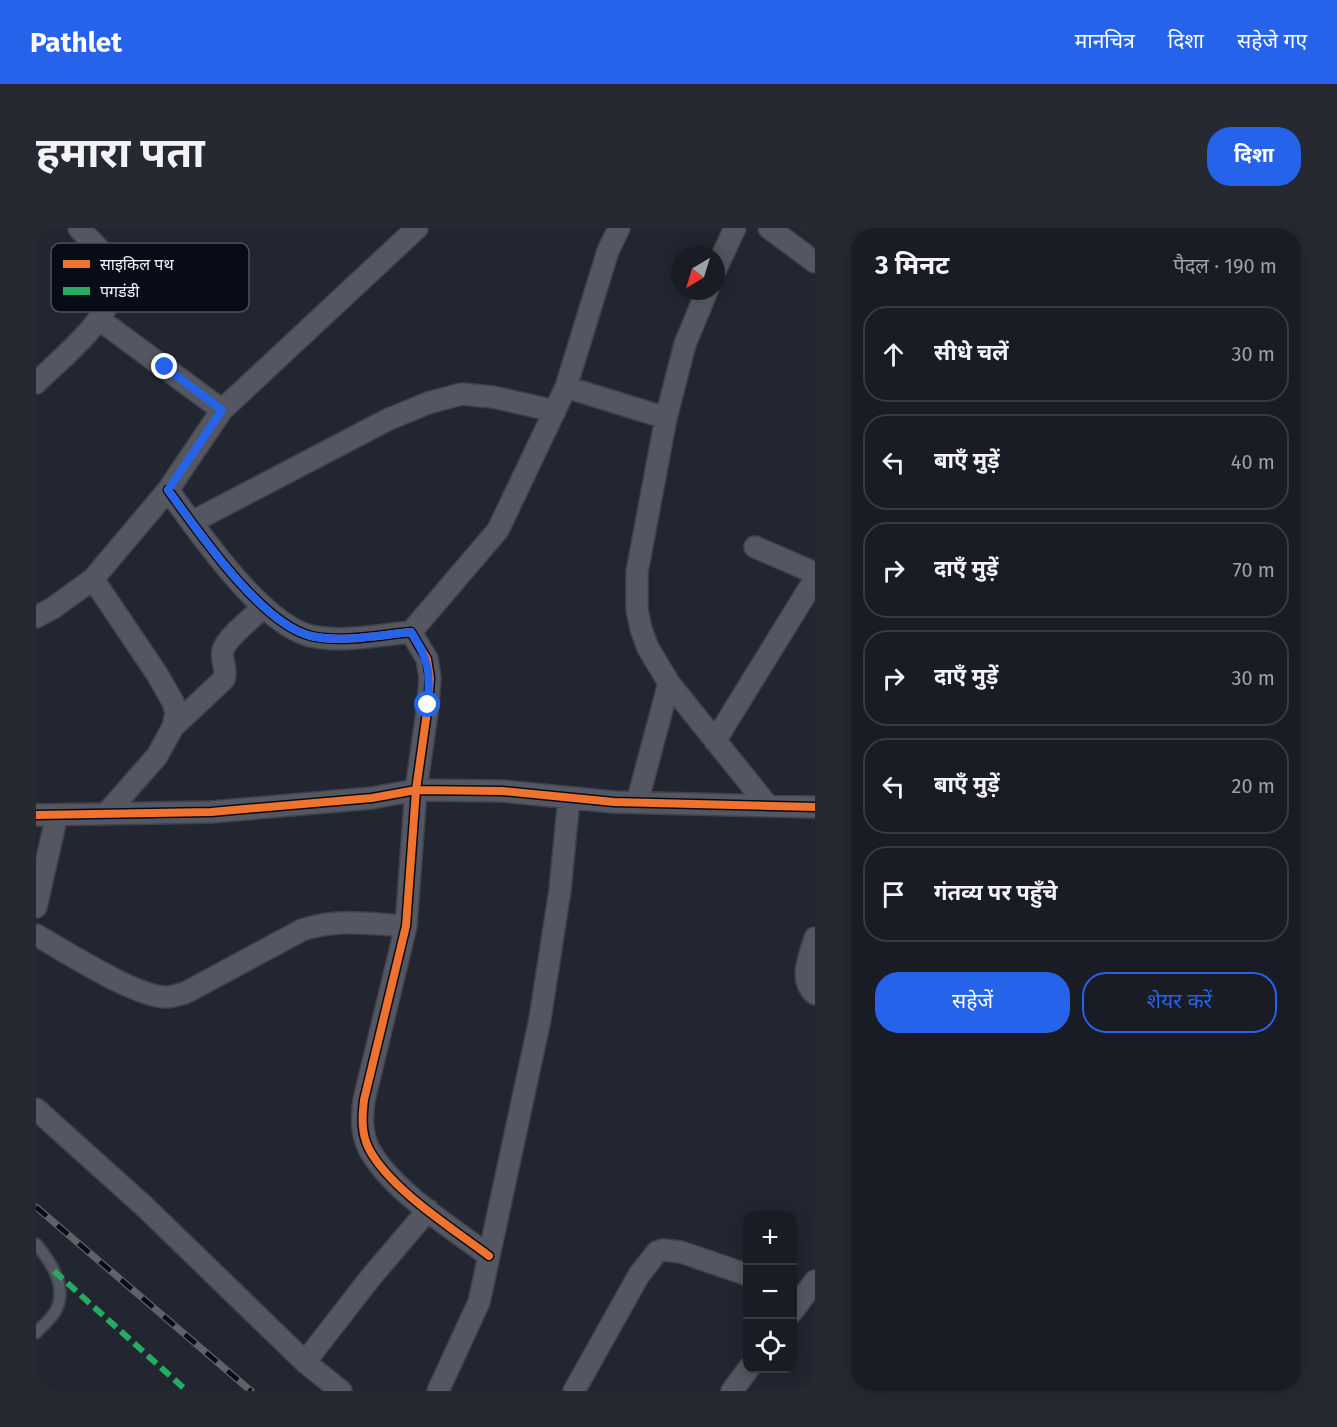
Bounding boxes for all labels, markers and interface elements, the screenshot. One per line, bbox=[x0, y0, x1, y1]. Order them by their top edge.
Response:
text: Pathlet bbox=[30, 26, 122, 59]
text: मानचित्र bbox=[1075, 28, 1135, 54]
text: दिशा bbox=[1168, 28, 1204, 54]
text: सहेजे गए bbox=[1237, 28, 1307, 54]
button: दिशा bbox=[1207, 127, 1301, 186]
text: हमारा पता bbox=[36, 128, 205, 178]
legend bbox=[51, 243, 249, 312]
north arrow bbox=[671, 246, 725, 300]
text: 3 मिनट bbox=[875, 250, 949, 281]
text: पैदल · 190 m bbox=[1173, 254, 1277, 278]
text: साइकिल पथ bbox=[100, 255, 174, 274]
text: पगडंडी bbox=[100, 282, 140, 301]
icon: ahead bbox=[877, 338, 910, 371]
text: सीधे चलें bbox=[934, 339, 1009, 366]
text: 30 m bbox=[1231, 342, 1275, 366]
route end bbox=[151, 353, 177, 379]
icon: left bbox=[877, 446, 910, 479]
text: बाएँ मुड़ें bbox=[934, 447, 1000, 474]
text: 40 m bbox=[1231, 450, 1275, 474]
icon: right bbox=[877, 554, 910, 587]
text: दाएँ मुड़ें bbox=[934, 555, 998, 582]
text: 70 m bbox=[1233, 558, 1275, 582]
icon: right bbox=[877, 662, 910, 695]
text: दाएँ मुड़ें bbox=[934, 663, 998, 690]
text: 30 m bbox=[1231, 666, 1275, 690]
route start bbox=[414, 691, 440, 717]
icon: left bbox=[877, 770, 910, 803]
text: बाएँ मुड़ें bbox=[934, 771, 1000, 798]
text: 20 m bbox=[1232, 774, 1275, 798]
icon: arrive bbox=[877, 878, 910, 911]
text: गंतव्य पर पहुँचे bbox=[934, 879, 1058, 906]
button: सहेजें bbox=[875, 972, 1070, 1033]
button: शेयर करें bbox=[1082, 972, 1277, 1033]
map controls bbox=[743, 1211, 797, 1373]
button: + bbox=[743, 1211, 797, 1265]
button: − bbox=[743, 1265, 797, 1319]
button: locate bbox=[743, 1319, 797, 1373]

